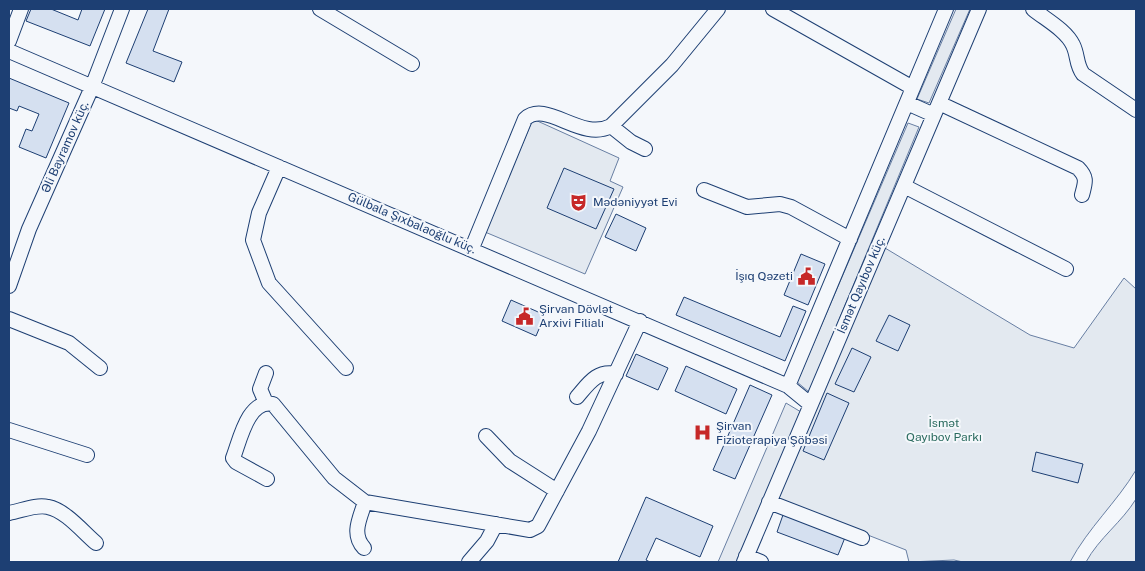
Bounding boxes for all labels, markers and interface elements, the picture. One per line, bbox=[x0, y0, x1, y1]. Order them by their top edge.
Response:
street label: Əli Bayramov küç. bbox=[38, 99, 92, 195]
street label: Gülbala Şıxbalaoğlu küç. bbox=[346, 190, 478, 256]
theatre icon: Mədəniyyət Evi bbox=[569, 192, 589, 212]
place label: Mədəniyyət Evi bbox=[593, 195, 677, 209]
street label: İsmət Qayıbov küç. bbox=[834, 234, 888, 336]
public building icon: İşıq Qəzeti bbox=[797, 266, 817, 286]
place label: İşıq Qəzeti bbox=[735, 269, 793, 283]
place label: Şirvan Dövlət Arxivi Filialı bbox=[539, 302, 613, 330]
public building icon: Şirvan Dövlət Arxivi Filialı bbox=[515, 306, 535, 326]
park label: İsmət Qayıbov Parkı bbox=[906, 416, 982, 444]
place label: Şirvan Fizioterapiya Şöbəsi bbox=[716, 419, 828, 447]
hospital icon: Şirvan Fizioterapiya Şöbəsi bbox=[692, 423, 712, 443]

